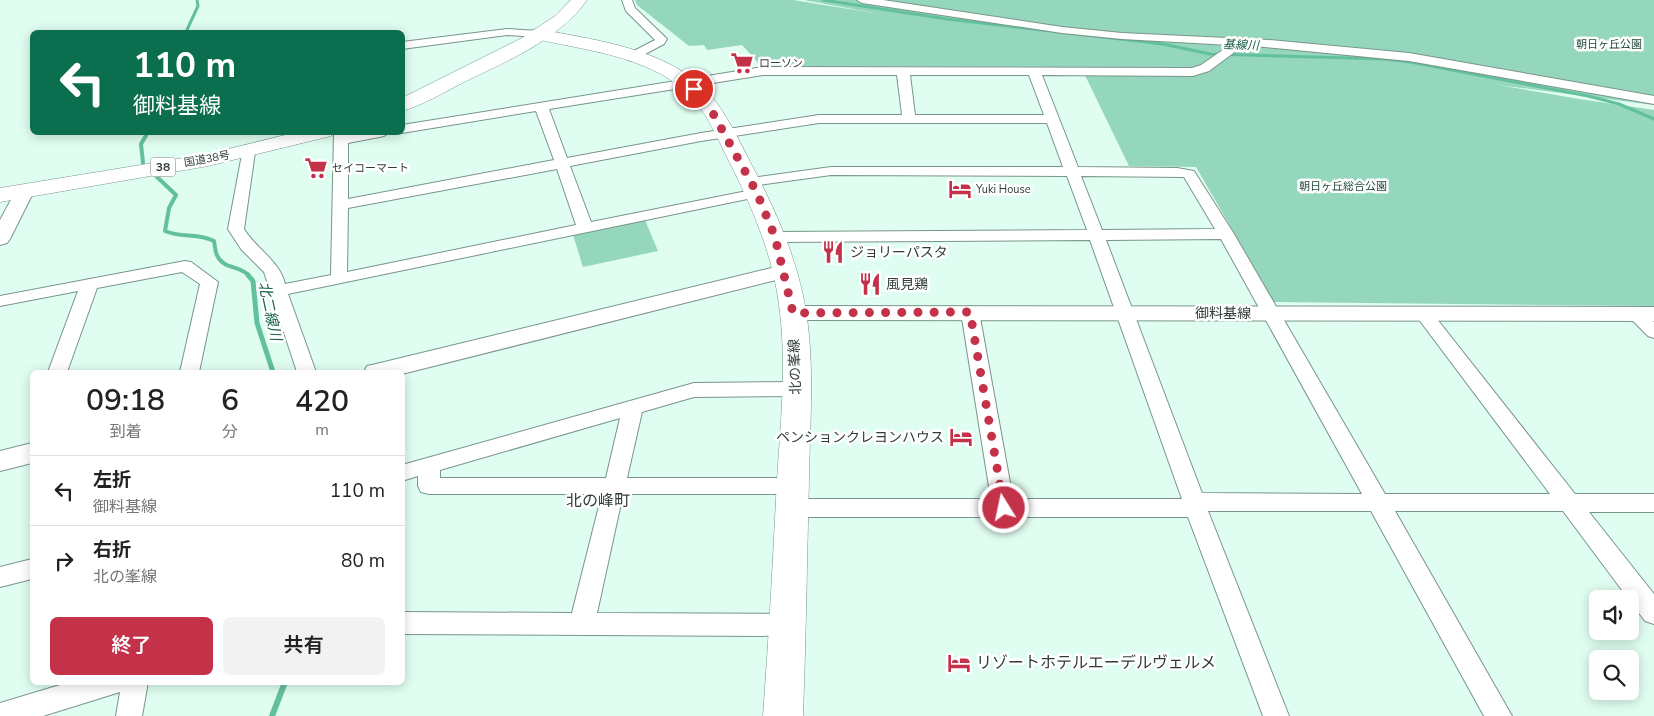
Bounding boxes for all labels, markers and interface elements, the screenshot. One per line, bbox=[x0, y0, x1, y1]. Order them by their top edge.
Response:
water label: 基線川 bbox=[1223, 36, 1261, 54]
park label: 朝日ヶ丘公園 bbox=[1576, 37, 1642, 52]
text: 110 m bbox=[133, 42, 236, 89]
icon: left bbox=[50, 50, 115, 115]
supermarket icon: ローソン bbox=[729, 50, 755, 76]
place label: ローソン bbox=[759, 56, 803, 71]
pin bbox=[673, 68, 715, 110]
icon: arrive bbox=[680, 75, 708, 103]
text: 御料基線 bbox=[133, 91, 221, 121]
street label: 国道38号 bbox=[183, 148, 231, 170]
supermarket icon: セイコーマート bbox=[303, 155, 329, 181]
road number: 38 bbox=[150, 158, 176, 176]
place label: セイコーマート bbox=[332, 161, 409, 176]
hotel icon: Yuki House bbox=[947, 176, 973, 202]
park label: 朝日ヶ丘総合公園 bbox=[1299, 179, 1387, 194]
place label: Yuki House bbox=[975, 182, 1031, 197]
restaurant icon: ジョリーパスタ bbox=[820, 239, 846, 265]
place label: ジョリーパスタ bbox=[850, 243, 948, 262]
restaurant icon: 風見鶏 bbox=[857, 271, 883, 297]
place label: 風見鶏 bbox=[886, 275, 928, 294]
water label: 北二線川 bbox=[254, 280, 286, 344]
street label: 御料基線 bbox=[1195, 304, 1251, 323]
street label: 北の峯線 bbox=[785, 339, 805, 395]
text: 09:18 bbox=[86, 380, 165, 421]
text: 6 bbox=[221, 380, 239, 421]
text: 420 bbox=[295, 381, 349, 422]
text: m bbox=[315, 419, 329, 441]
text: 到着 bbox=[110, 421, 142, 443]
text: 分 bbox=[222, 421, 238, 443]
hotel icon: ペンションクレヨンハウス bbox=[948, 424, 974, 450]
place label: ペンションクレヨンハウス bbox=[776, 428, 944, 447]
text: 左折 bbox=[93, 467, 131, 493]
icon: left bbox=[50, 477, 78, 505]
text: 110 m bbox=[330, 478, 385, 504]
position arrow bbox=[977, 481, 1029, 533]
district label: 北の峰町 bbox=[566, 490, 630, 512]
text: 御料基線 bbox=[93, 496, 157, 518]
text: 右折 bbox=[93, 537, 131, 563]
icon: right bbox=[50, 547, 78, 575]
text: 80 m bbox=[341, 548, 385, 574]
text: 北の峯線 bbox=[93, 566, 157, 588]
map controls bbox=[1589, 590, 1639, 700]
button: sound bbox=[1589, 590, 1639, 640]
button: 終了 bbox=[50, 617, 213, 675]
button: 共有 bbox=[223, 617, 385, 675]
hotel icon: リゾートホテルエーデルヴェルメ bbox=[946, 650, 972, 676]
button: search bbox=[1589, 650, 1639, 700]
place label: リゾートホテルエーデルヴェルメ bbox=[976, 652, 1216, 674]

